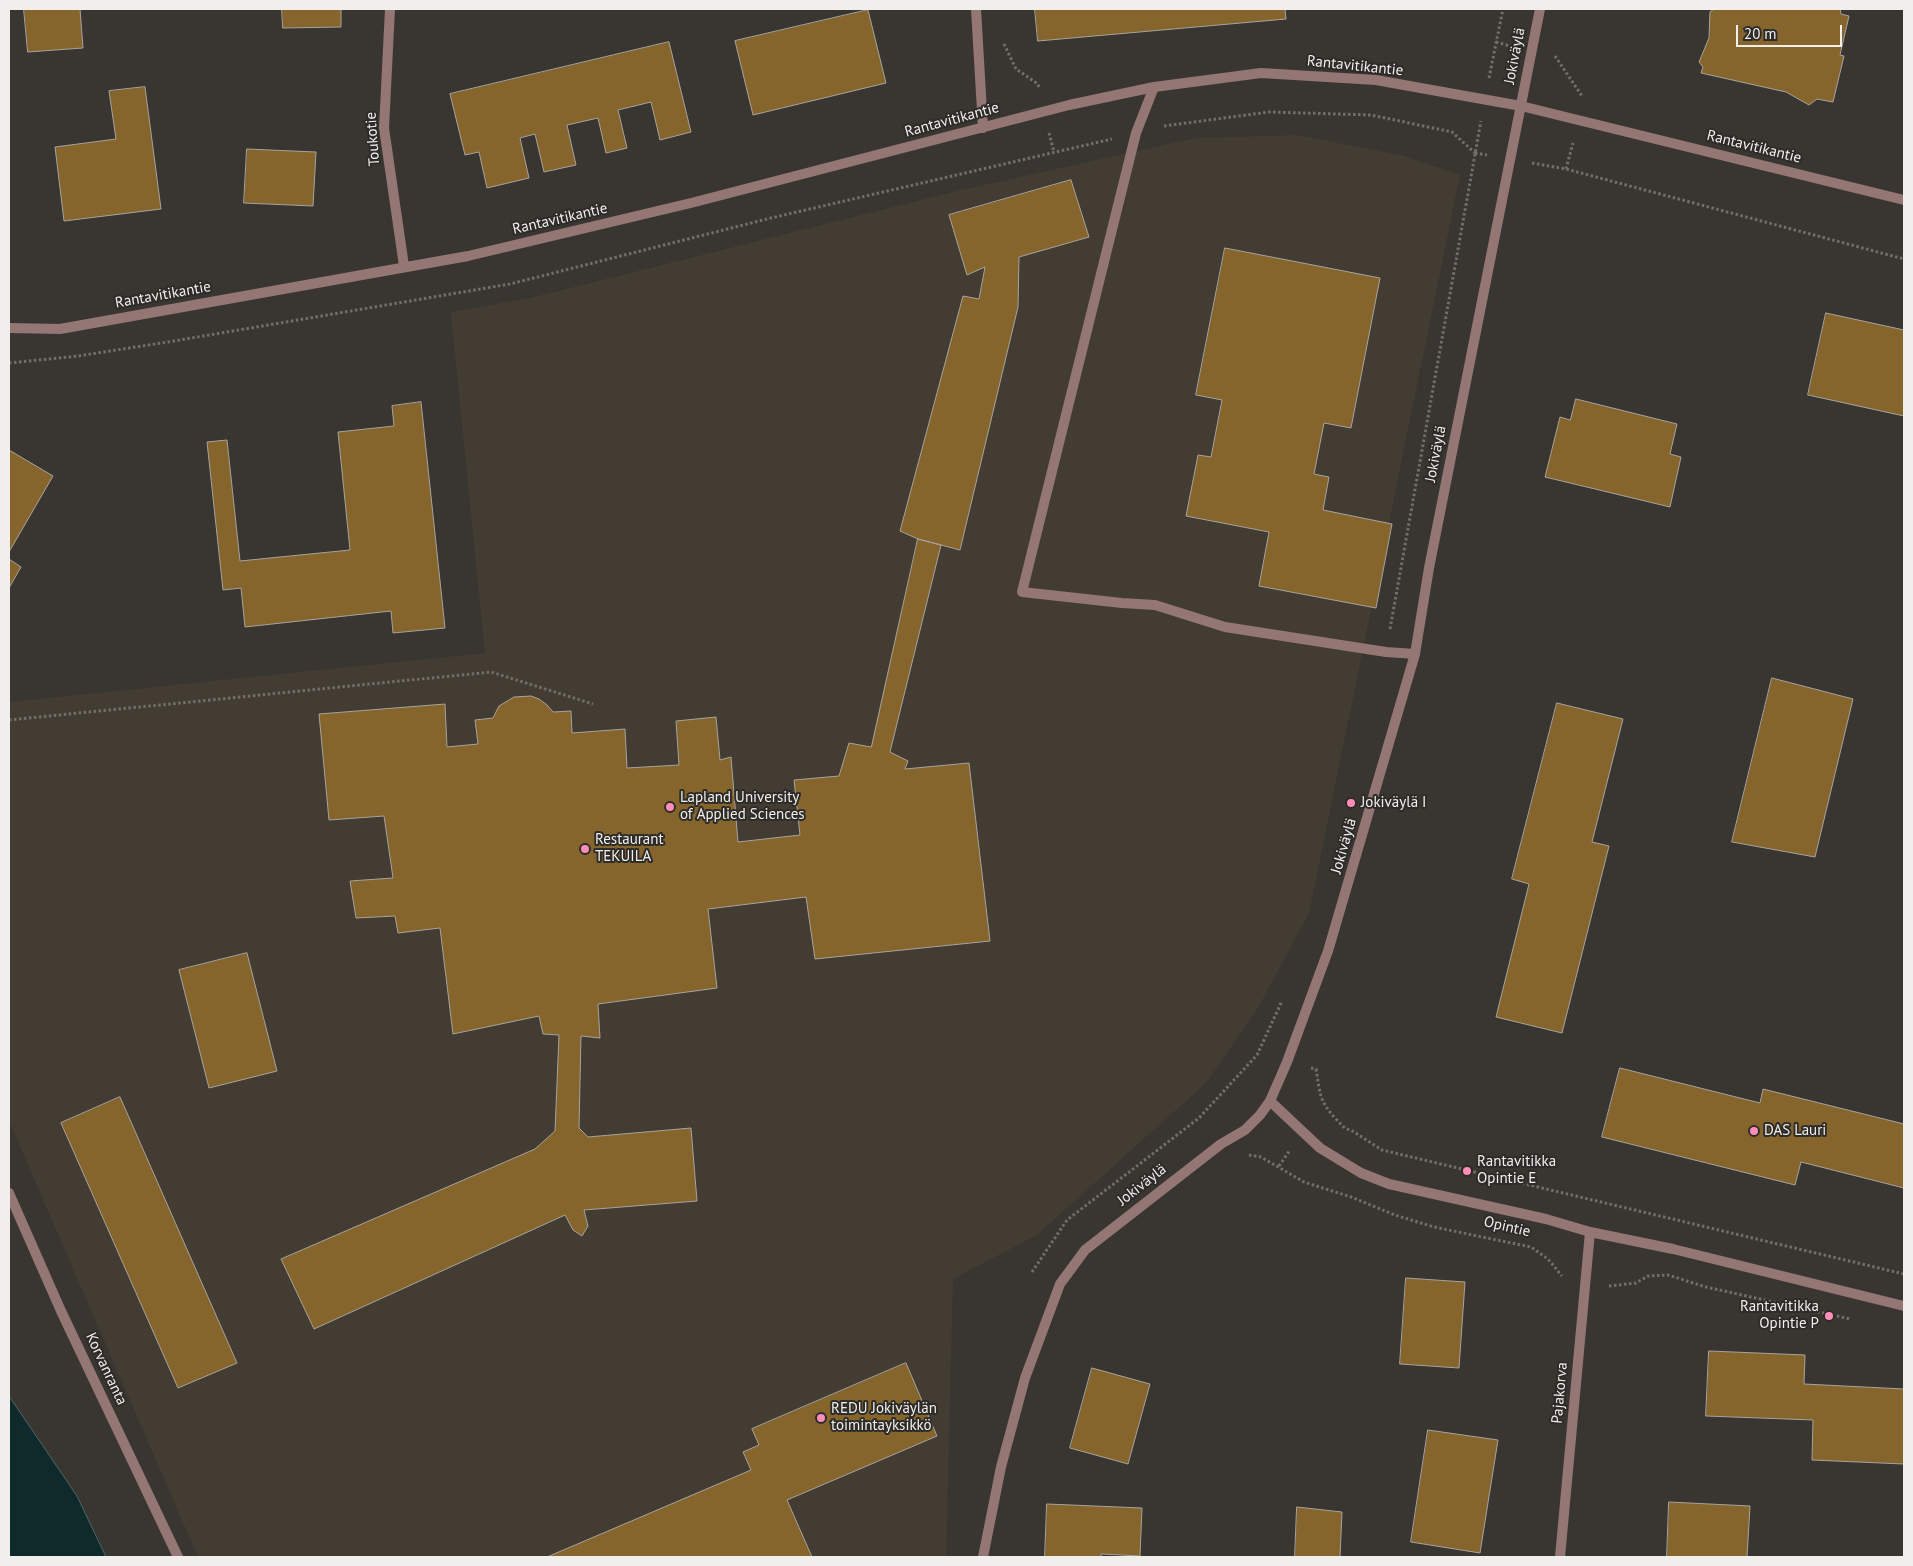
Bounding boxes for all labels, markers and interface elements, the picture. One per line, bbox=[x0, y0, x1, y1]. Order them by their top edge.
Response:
scale bar bbox=[1738, 15, 1844, 47]
text: 20 m bbox=[1744, 24, 1777, 43]
street label: Jokiväylä bbox=[1501, 26, 1529, 86]
street label: Rantavitikantie bbox=[1306, 52, 1404, 80]
street label: Rantavitikantie bbox=[903, 99, 1001, 141]
street label: Toukotie bbox=[362, 111, 384, 167]
street label: Rantavitikantie bbox=[1705, 127, 1803, 167]
street label: Rantavitikantie bbox=[511, 199, 609, 239]
street label: Rantavitikantie bbox=[114, 278, 212, 312]
street label: Jokiväylä bbox=[1422, 424, 1450, 484]
place label: Lapland University of Applied Sciences bbox=[680, 789, 805, 824]
place label: Jokiväylä I bbox=[1361, 794, 1426, 812]
marker: Jokiväylä I bbox=[1345, 797, 1357, 809]
marker: Lapland University of Applied Sciences bbox=[664, 801, 676, 813]
street label: Jokiväylä bbox=[1327, 816, 1361, 876]
place label: Restaurant TEKUILA bbox=[595, 831, 664, 866]
marker: Restaurant TEKUILA bbox=[579, 843, 591, 855]
place label: DAS Lauri bbox=[1764, 1122, 1826, 1140]
marker: DAS Lauri bbox=[1748, 1125, 1760, 1137]
place label: Rantavitikka Opintie E bbox=[1477, 1153, 1556, 1188]
street label: Jokiväylä bbox=[1114, 1160, 1170, 1210]
marker: Rantavitikka Opintie E bbox=[1461, 1165, 1473, 1177]
street label: Opintie bbox=[1482, 1213, 1532, 1241]
place label: Rantavitikka Opintie P bbox=[1740, 1298, 1819, 1333]
marker: Rantavitikka Opintie P bbox=[1823, 1310, 1835, 1322]
street label: Korvanranta bbox=[81, 1330, 131, 1408]
street label: Pajakorva bbox=[1548, 1362, 1572, 1424]
place label: REDU Jokiväylän toimintayksikkö bbox=[831, 1400, 937, 1435]
marker: REDU Jokiväylän toimintayksikkö bbox=[815, 1412, 827, 1424]

